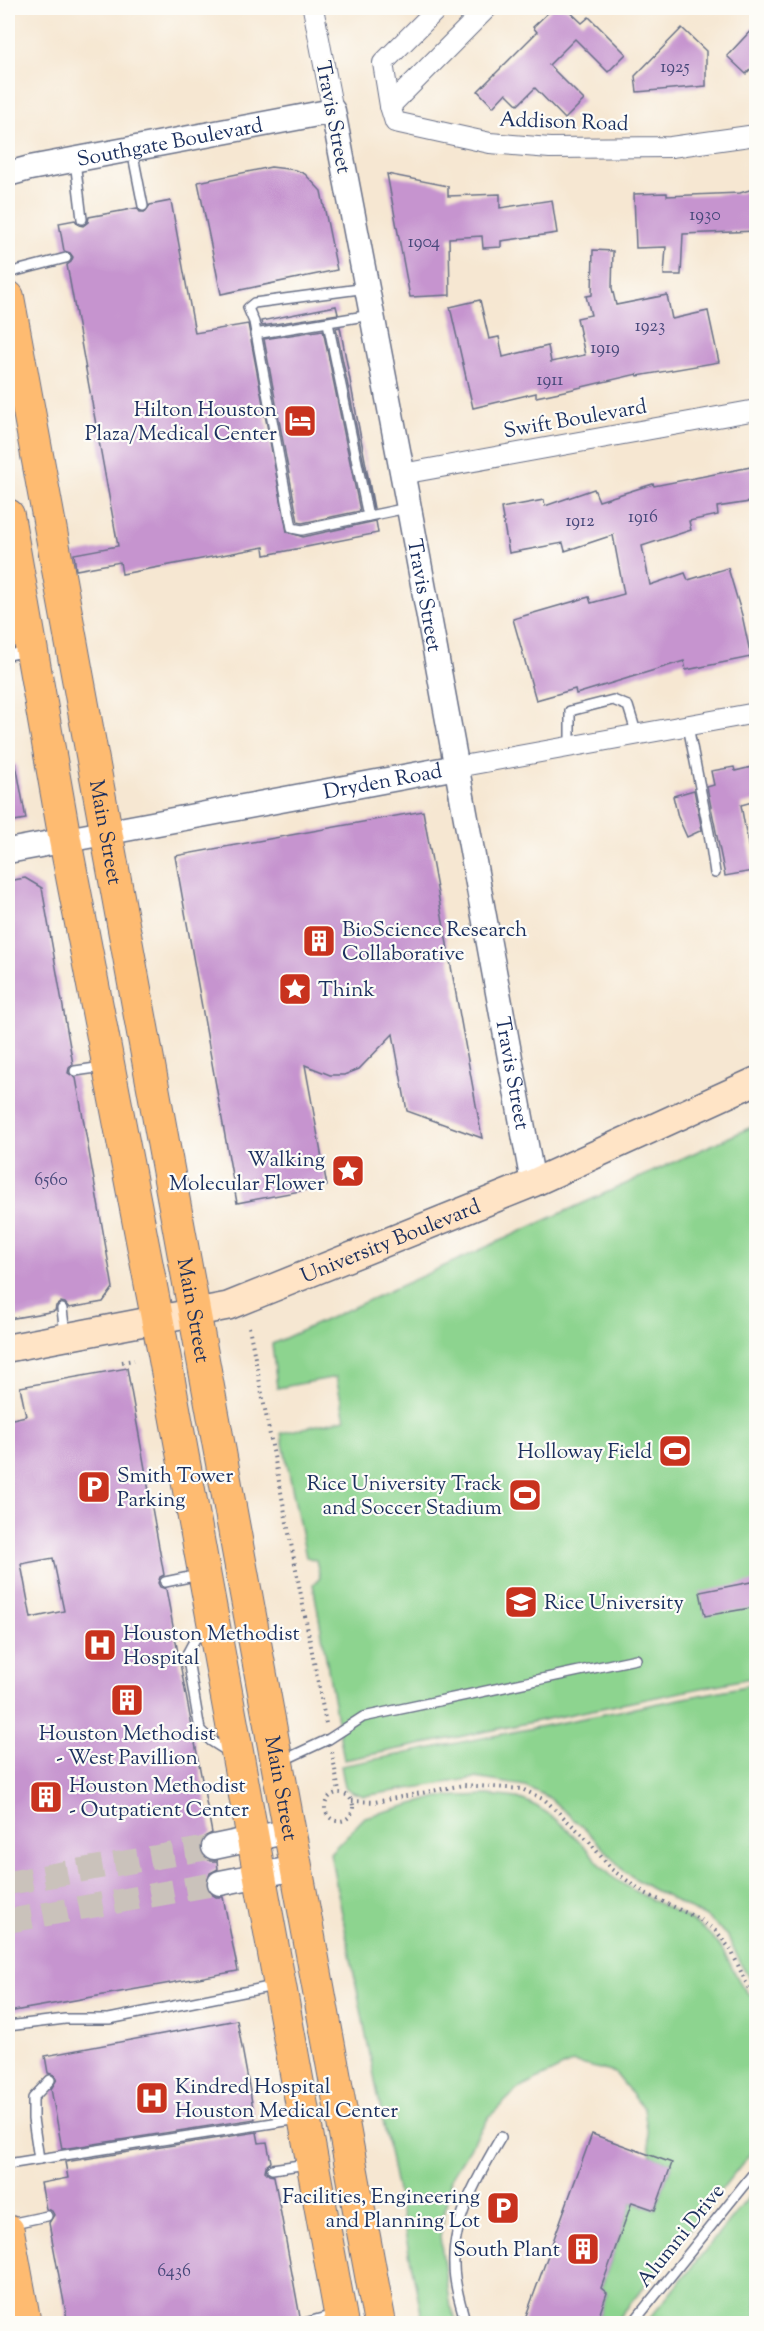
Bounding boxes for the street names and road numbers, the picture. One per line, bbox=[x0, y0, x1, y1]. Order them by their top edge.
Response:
street label: Travis Street bbox=[306, 59, 358, 176]
street label: Addison Road bbox=[499, 106, 629, 140]
street label: Southgate Boulevard bbox=[75, 111, 266, 176]
street label: Swift Boulevard bbox=[501, 393, 650, 447]
street label: Travis Street bbox=[398, 537, 448, 654]
street label: Dryden Road bbox=[321, 757, 445, 809]
street label: Main Street bbox=[80, 778, 129, 887]
street label: Travis Street bbox=[486, 1015, 536, 1132]
street label: University Boulevard bbox=[297, 1193, 486, 1292]
street label: Main Street bbox=[168, 1256, 216, 1365]
street label: Main Street bbox=[255, 1734, 304, 1843]
street label: Alumni Drive bbox=[630, 2178, 733, 2294]

